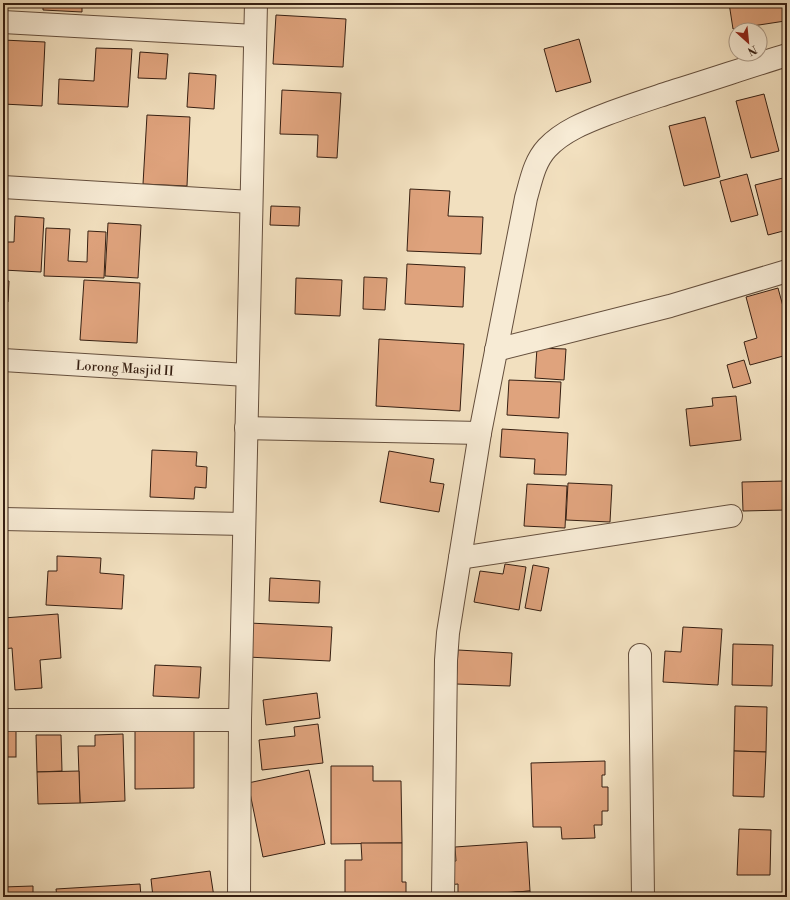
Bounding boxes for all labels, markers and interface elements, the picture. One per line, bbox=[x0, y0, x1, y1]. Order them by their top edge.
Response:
north arrow bbox=[728, 22, 768, 62]
text: N bbox=[745, 42, 759, 58]
street label: Lorong Masjid II bbox=[75, 357, 174, 379]

